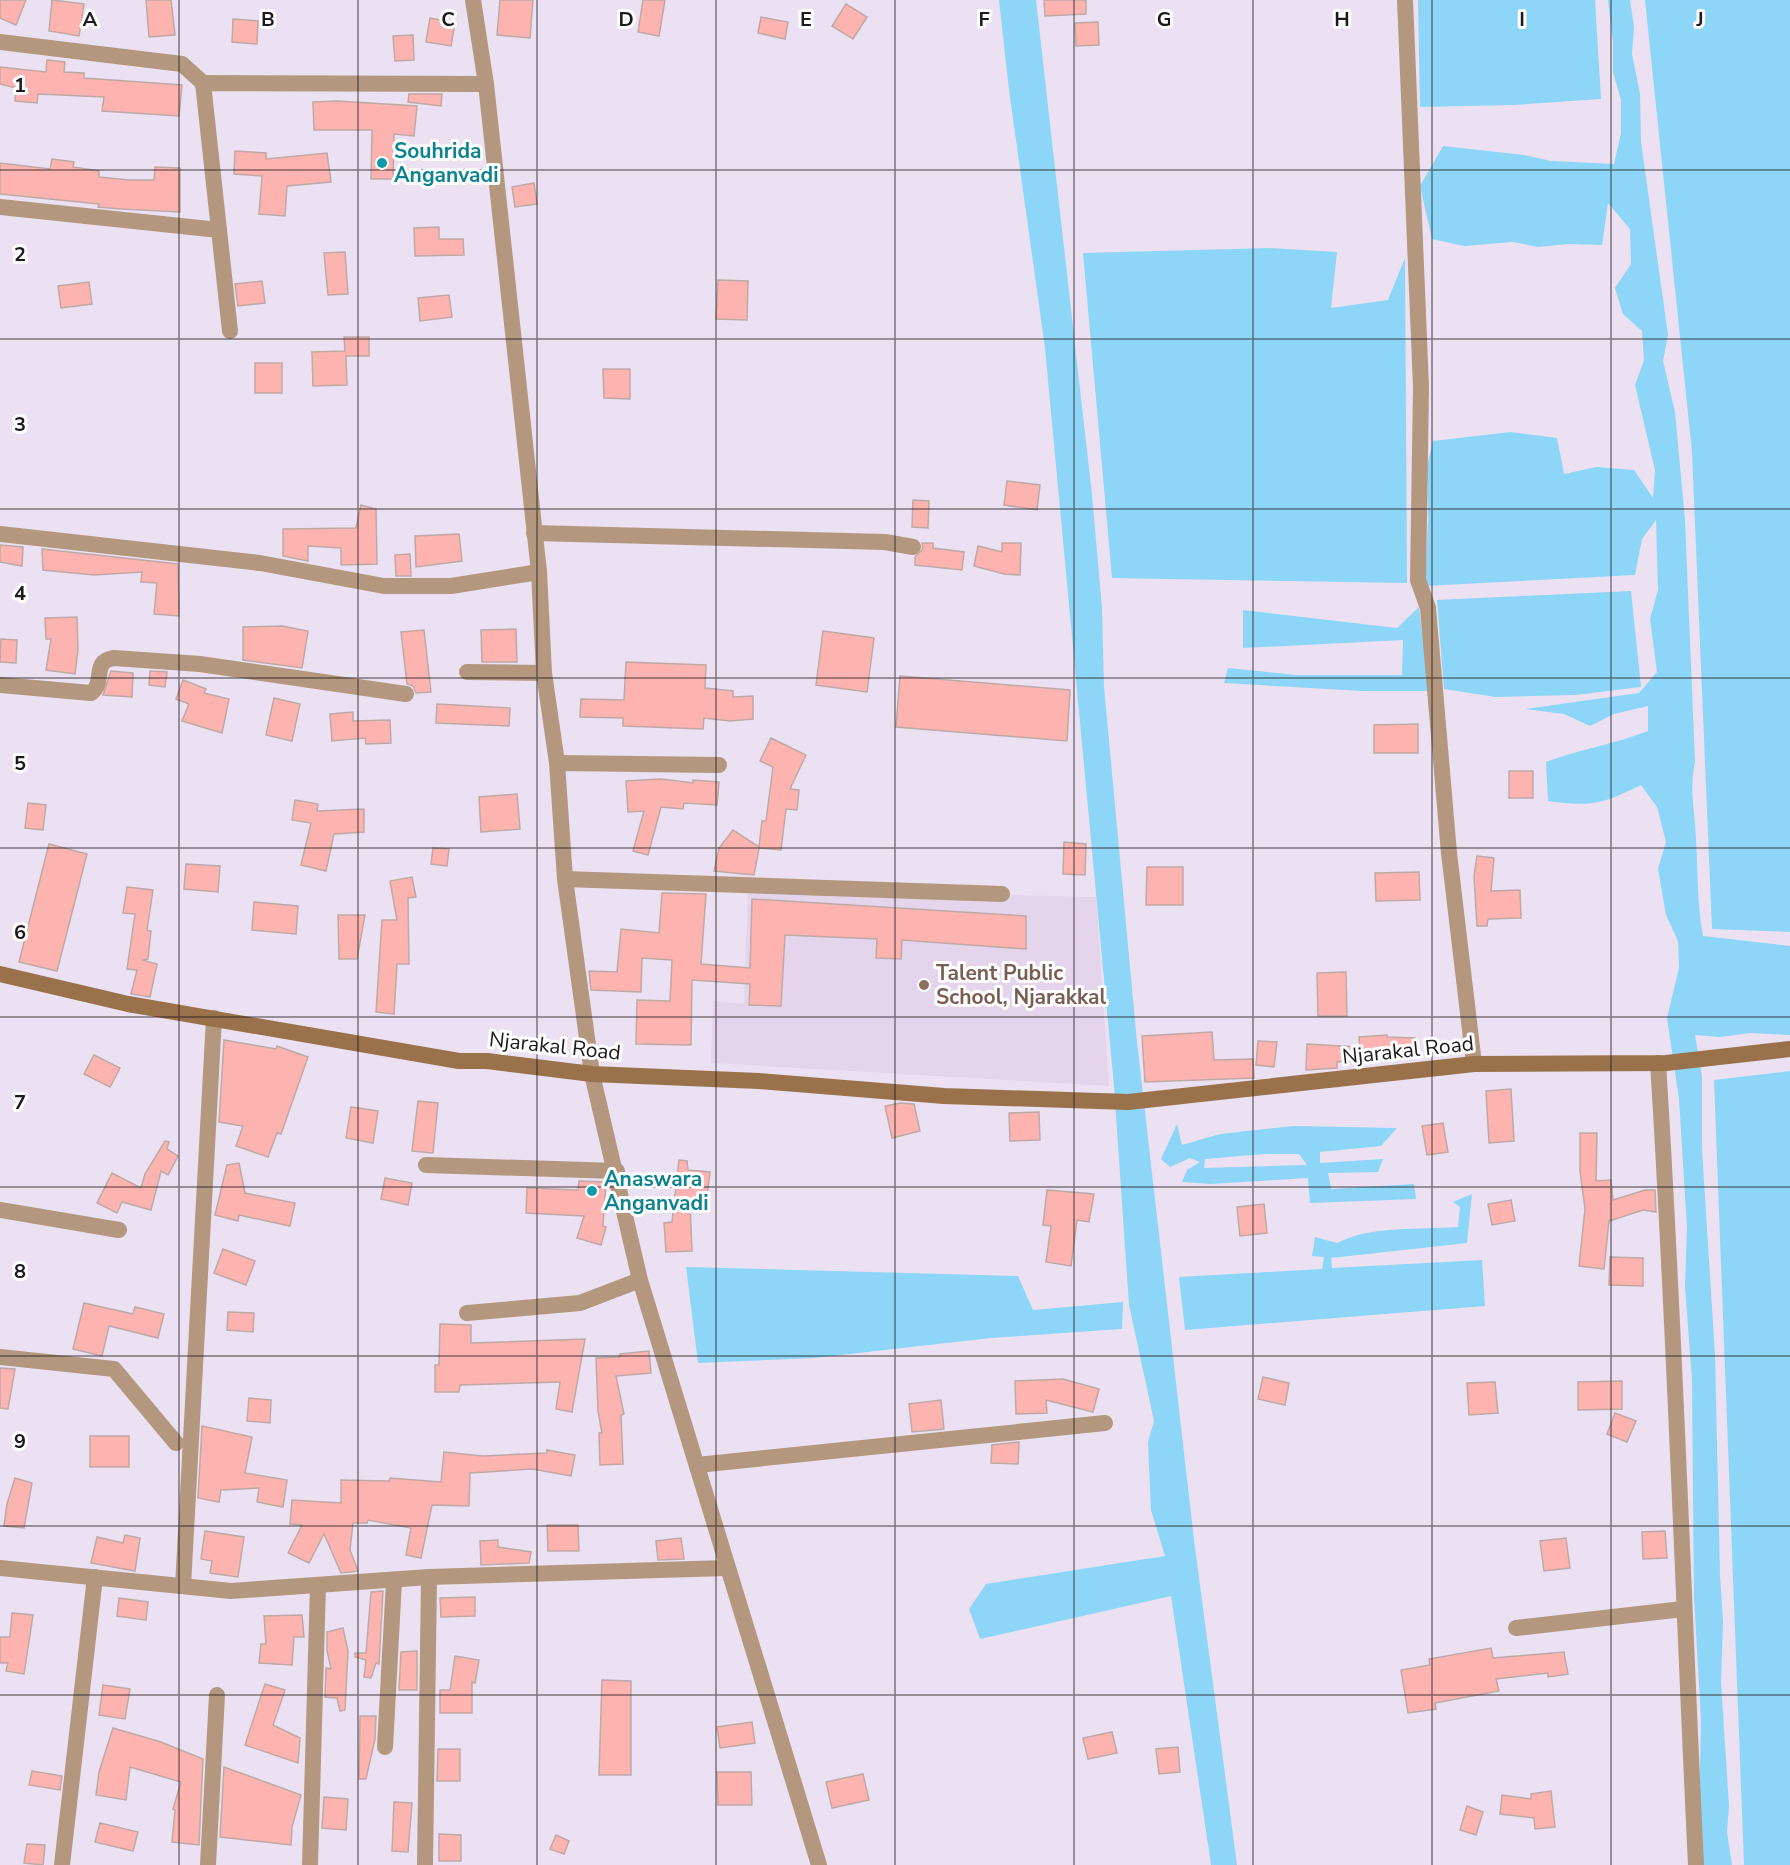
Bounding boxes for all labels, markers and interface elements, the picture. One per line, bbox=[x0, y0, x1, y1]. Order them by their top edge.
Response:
text: A bbox=[83, 6, 98, 33]
text: B bbox=[261, 6, 275, 33]
text: C bbox=[441, 6, 455, 33]
text: D bbox=[618, 6, 634, 33]
text: E bbox=[800, 6, 812, 33]
text: F bbox=[978, 6, 990, 33]
text: G bbox=[1157, 6, 1171, 33]
text: H bbox=[1334, 6, 1350, 33]
text: I bbox=[1519, 6, 1525, 33]
text: J bbox=[1695, 6, 1704, 33]
text: 1 bbox=[14, 72, 26, 99]
place label: Souhrida Anganvadi bbox=[394, 137, 499, 189]
marker: Souhrida Anganvadi bbox=[375, 156, 389, 170]
text: 2 bbox=[14, 241, 26, 268]
text: 3 bbox=[14, 411, 26, 438]
text: 4 bbox=[14, 580, 26, 607]
text: 5 bbox=[14, 750, 26, 777]
text: 6 bbox=[14, 919, 26, 946]
place label: Talent Public School, Njarakkal bbox=[936, 959, 1107, 1011]
marker: Talent Public School, Njarakkal bbox=[917, 978, 931, 992]
street label: Njarakal Road bbox=[488, 1025, 622, 1067]
street label: Njarakal Road bbox=[1341, 1029, 1475, 1071]
text: 7 bbox=[14, 1089, 26, 1116]
place label: Anaswara Anganvadi bbox=[604, 1165, 709, 1217]
marker: Anaswara Anganvadi bbox=[585, 1184, 599, 1198]
text: 8 bbox=[14, 1258, 26, 1285]
text: 9 bbox=[14, 1428, 26, 1455]

